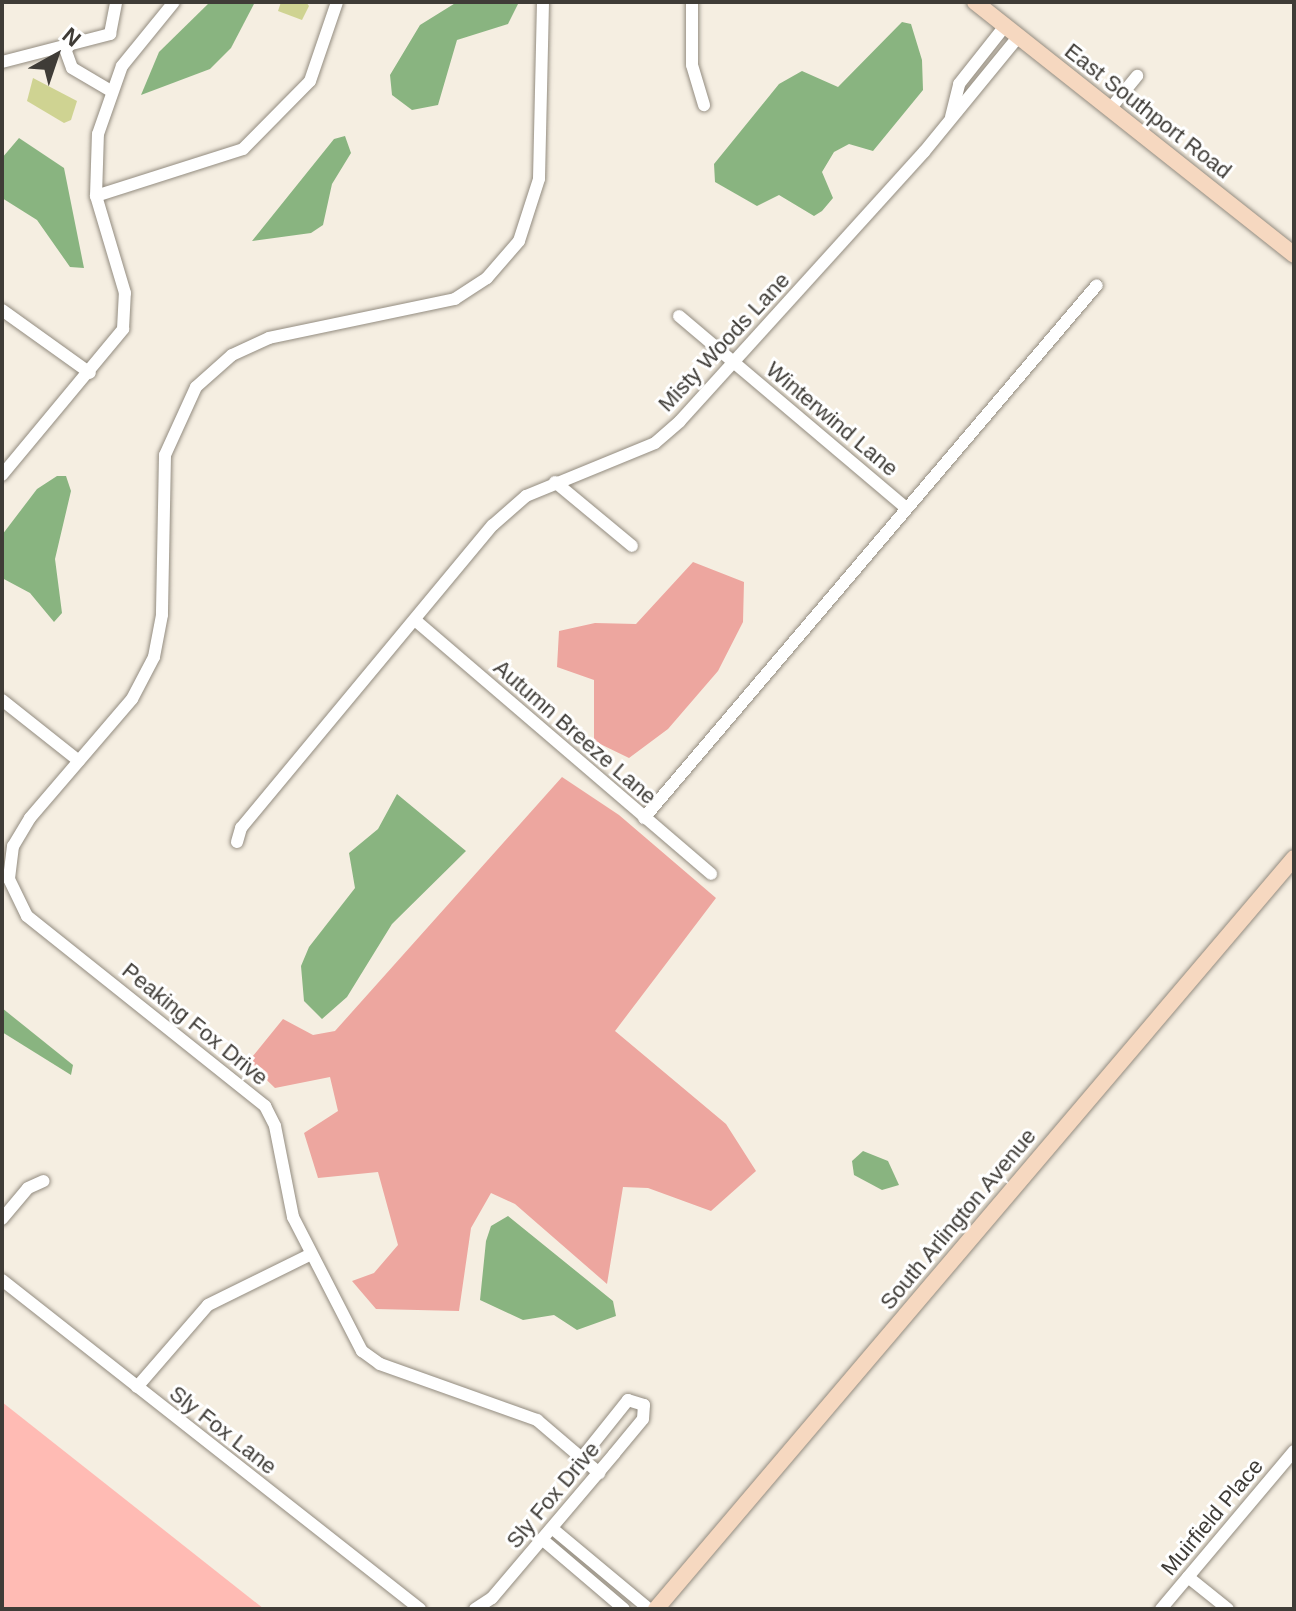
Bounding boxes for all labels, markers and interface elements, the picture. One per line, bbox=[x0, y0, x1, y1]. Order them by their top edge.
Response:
north arrow bbox=[16, 16, 96, 96]
text: N bbox=[58, 23, 86, 52]
street label: East Southport Road bbox=[1059, 38, 1237, 184]
street label: Misty Woods Lane bbox=[653, 267, 795, 417]
street label: Winterwind Lane bbox=[761, 356, 903, 482]
street label: Autumn Breeze Lane bbox=[488, 654, 662, 810]
street label: Peaking Fox Drive bbox=[117, 957, 273, 1091]
street label: South Arlington Avenue bbox=[874, 1122, 1042, 1316]
street label: Sly Fox Lane bbox=[164, 1380, 282, 1480]
street label: Sly Fox Drive bbox=[501, 1436, 605, 1554]
street label: Muirfield Place bbox=[1156, 1453, 1268, 1581]

